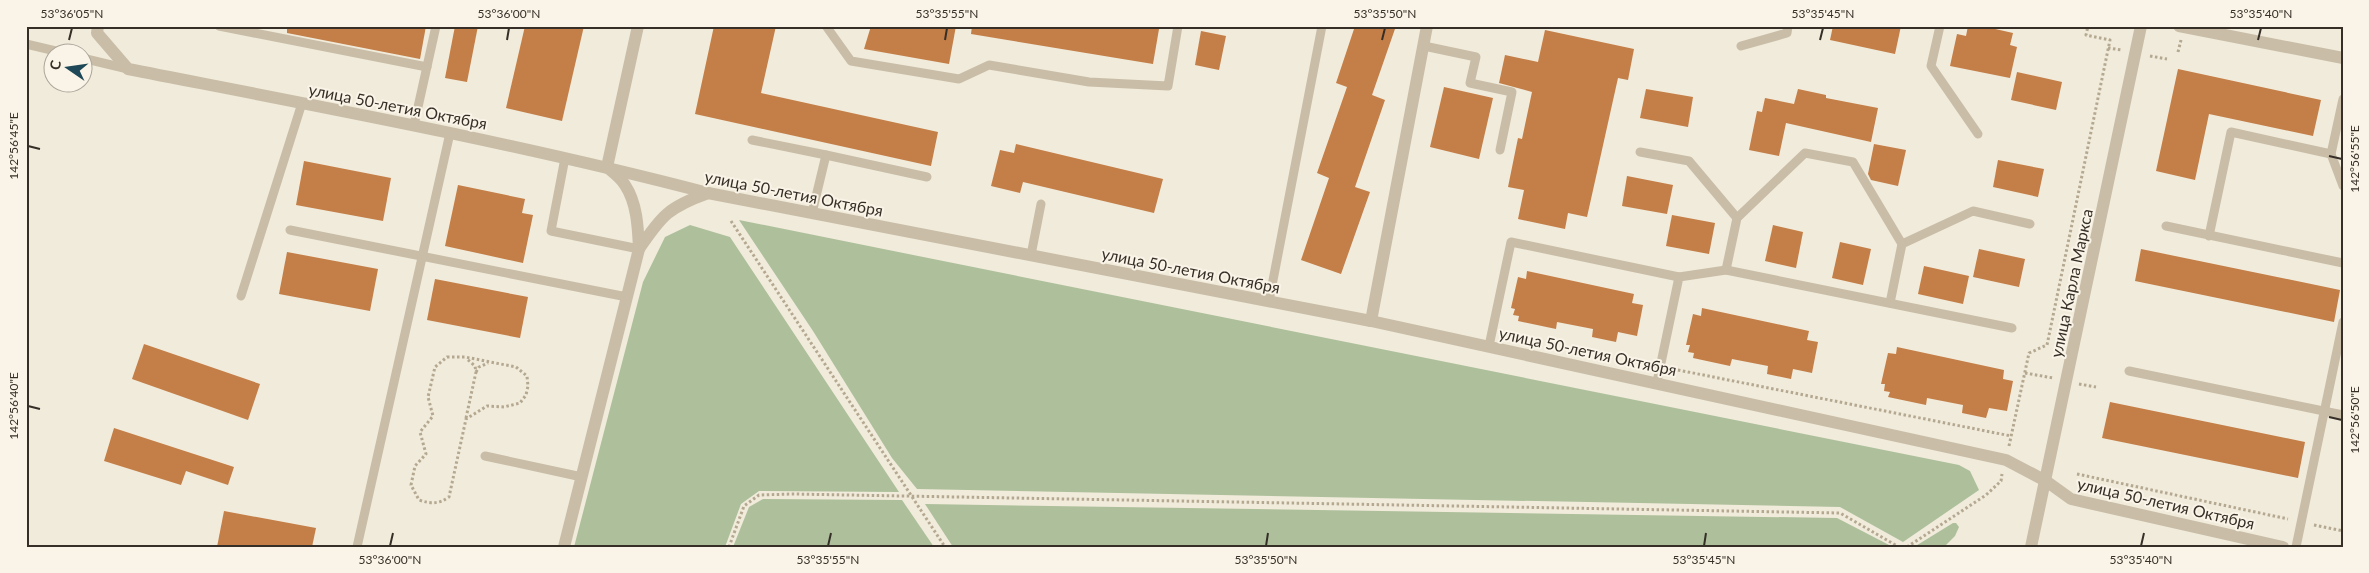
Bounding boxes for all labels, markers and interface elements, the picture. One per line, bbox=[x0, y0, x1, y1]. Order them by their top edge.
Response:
text: 53°36'05"N bbox=[41, 6, 103, 21]
text: 53°36'00"N bbox=[478, 6, 540, 21]
text: 53°35'55"N bbox=[916, 6, 978, 21]
text: 53°35'50"N bbox=[1354, 6, 1416, 21]
text: 53°35'45"N bbox=[1792, 6, 1854, 21]
text: 53°35'40"N bbox=[2230, 6, 2292, 21]
north arrow bbox=[42, 42, 92, 92]
text: С bbox=[46, 58, 64, 71]
street label: улица 50-летия Октября bbox=[307, 79, 489, 133]
text: 142°56'45"E bbox=[6, 112, 21, 180]
text: 142°56'55"E bbox=[2347, 125, 2362, 193]
street label: улица 50-летия Октября bbox=[703, 166, 885, 220]
street label: улица Карла Маркса bbox=[2046, 207, 2096, 359]
street label: улица 50-летия Октября bbox=[1100, 243, 1282, 297]
street label: улица 50-летия Октября bbox=[1497, 323, 1679, 379]
text: 142°56'40"E bbox=[6, 372, 21, 440]
text: 142°56'50"E bbox=[2347, 386, 2362, 454]
street label: улица 50-летия Октября bbox=[2076, 473, 2256, 533]
text: 53°36'00"N bbox=[359, 552, 421, 567]
text: 53°35'55"N bbox=[797, 552, 859, 567]
text: 53°35'50"N bbox=[1235, 552, 1297, 567]
text: 53°35'45"N bbox=[1673, 552, 1735, 567]
text: 53°35'40"N bbox=[2110, 552, 2172, 567]

